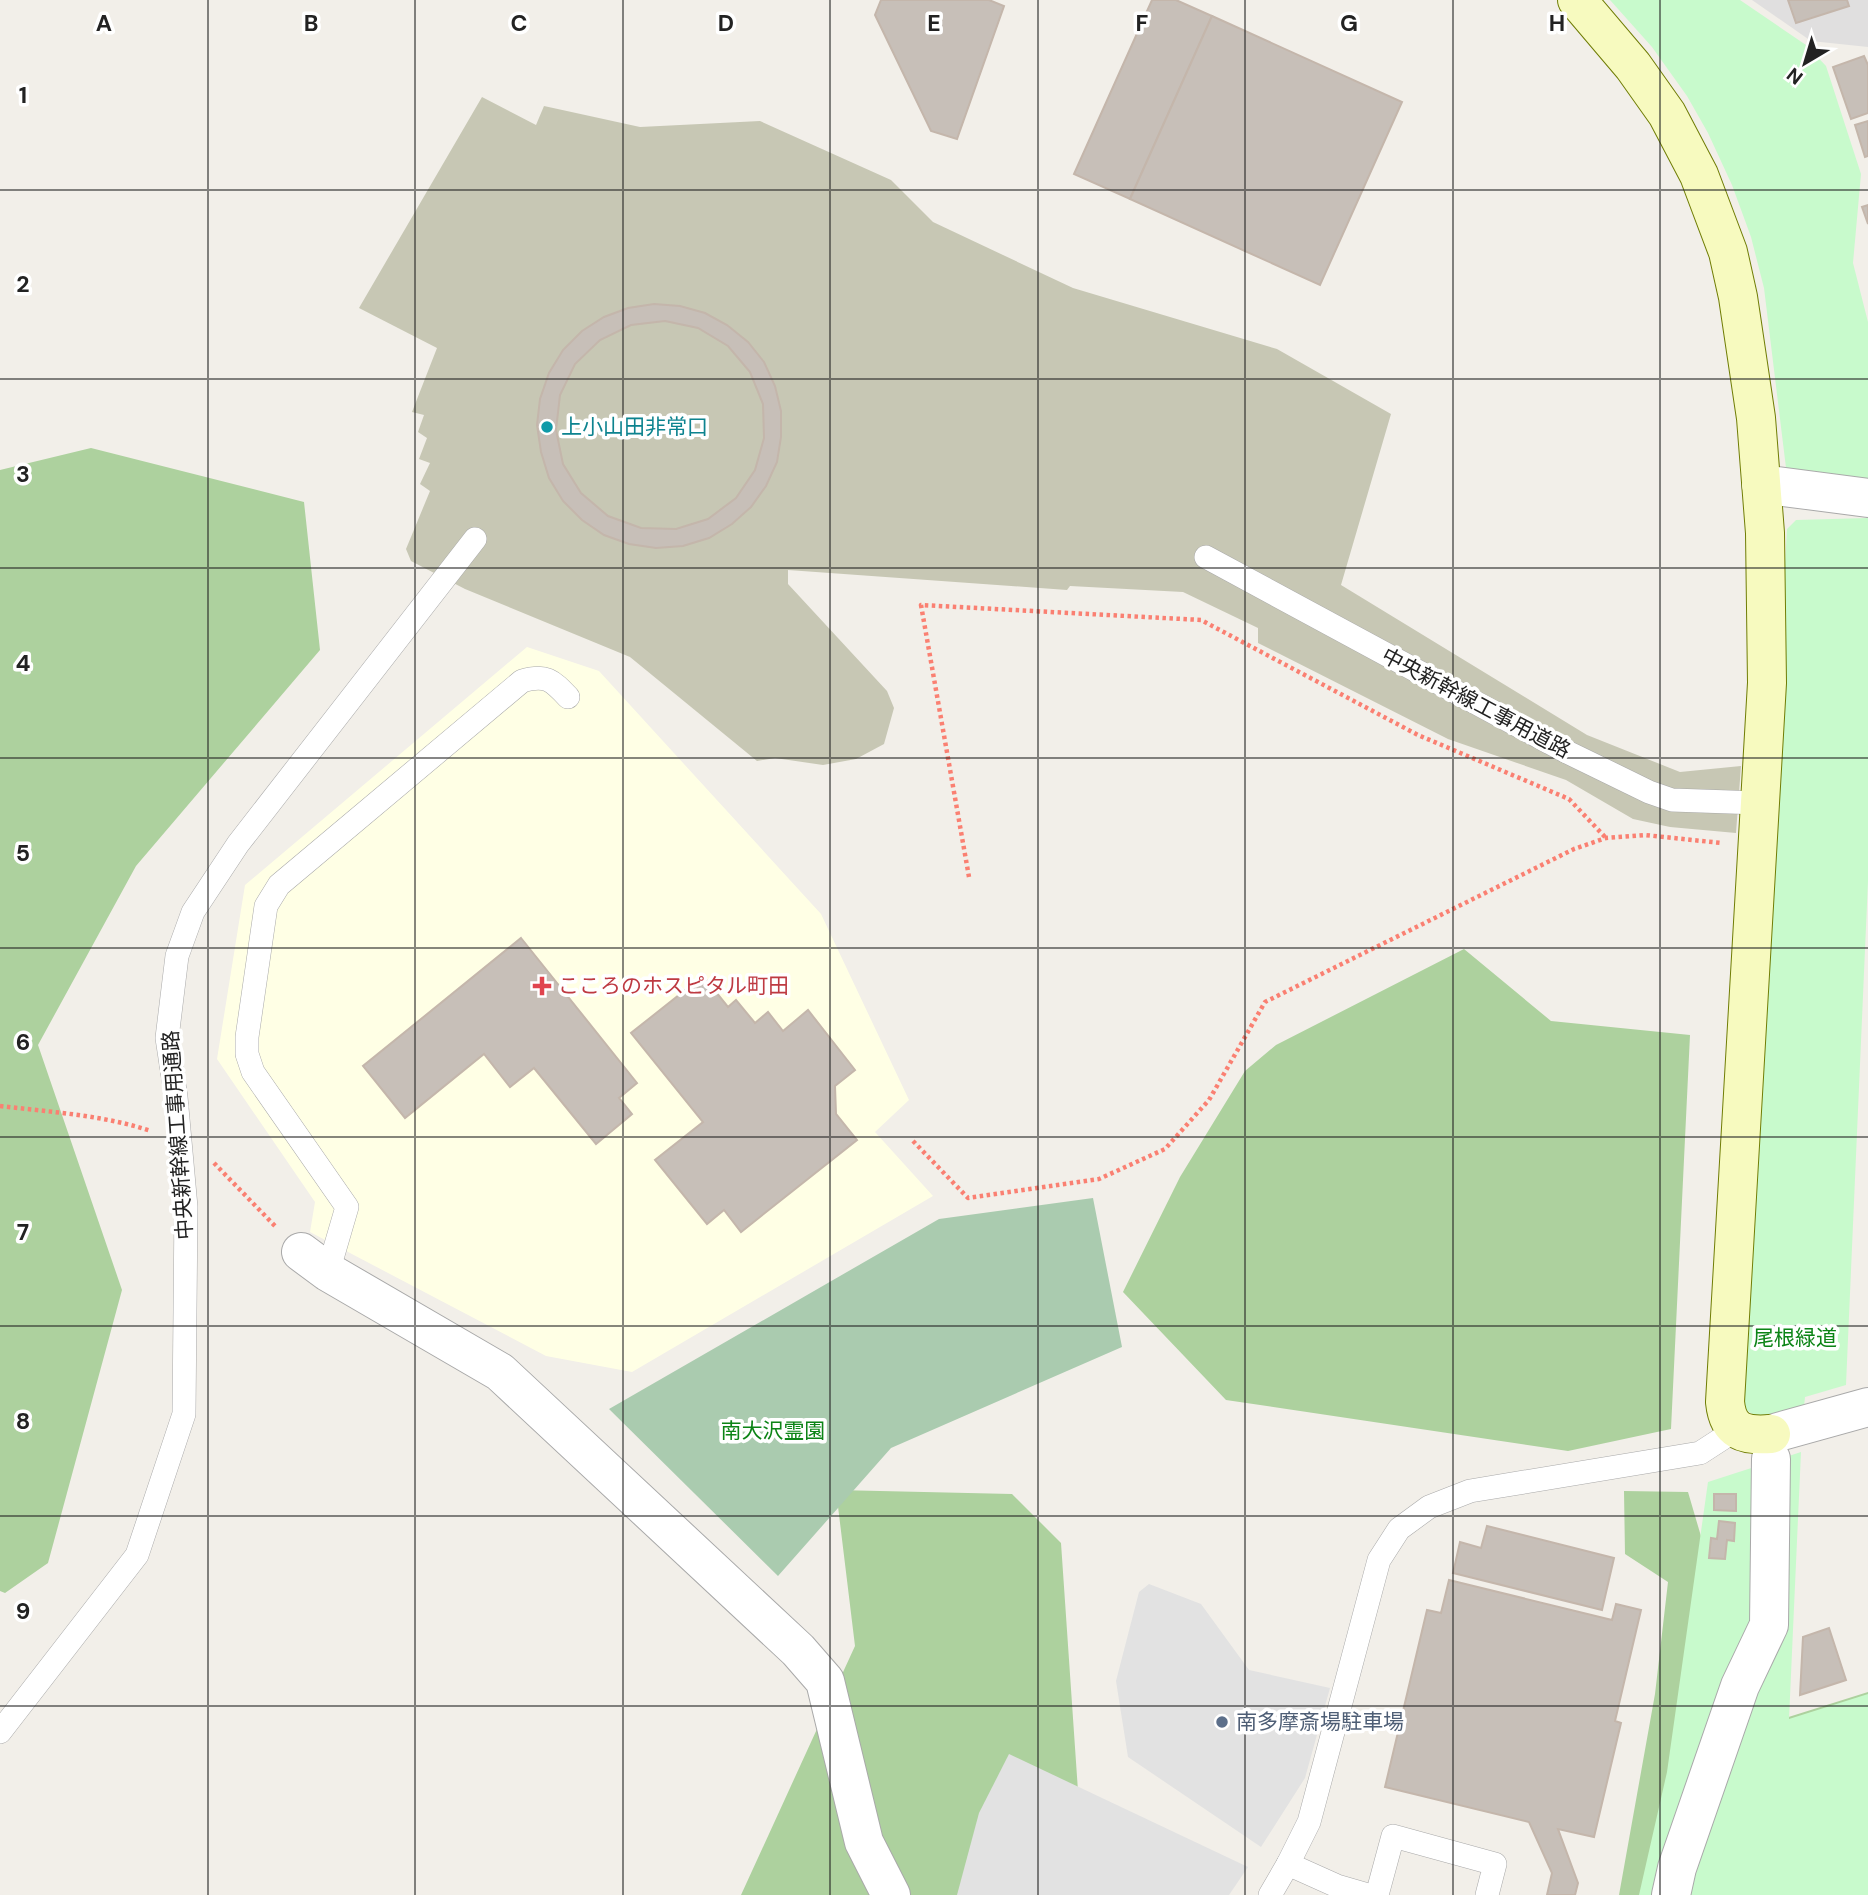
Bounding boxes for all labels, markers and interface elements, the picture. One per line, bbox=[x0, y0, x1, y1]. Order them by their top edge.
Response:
text: A bbox=[96, 8, 112, 38]
text: B bbox=[304, 8, 318, 38]
text: C bbox=[511, 8, 527, 38]
text: D bbox=[718, 8, 734, 38]
text: E bbox=[927, 8, 941, 38]
text: F bbox=[1136, 8, 1149, 38]
text: G bbox=[1340, 8, 1358, 38]
text: H bbox=[1549, 8, 1565, 38]
north arrow bbox=[1770, 28, 1840, 98]
text: N bbox=[1782, 62, 1808, 90]
text: 1 bbox=[19, 80, 27, 110]
text: 2 bbox=[16, 269, 30, 299]
place label: 上小山田非常口 bbox=[561, 413, 708, 441]
marker: 上小山田非常口 bbox=[539, 419, 555, 435]
text: 3 bbox=[16, 459, 30, 489]
street label: 中央新幹線工事用道路 bbox=[1377, 641, 1575, 765]
text: 4 bbox=[16, 648, 31, 678]
text: 5 bbox=[16, 838, 30, 868]
place label: こころのホスピタル町田 bbox=[558, 972, 789, 1000]
marker: こころのホスピタル町田 bbox=[532, 976, 552, 996]
text: 6 bbox=[16, 1027, 30, 1057]
street label: 中央新幹線工事用通路 bbox=[157, 1029, 199, 1241]
text: 7 bbox=[17, 1217, 29, 1247]
park label: 尾根緑道 bbox=[1753, 1324, 1837, 1352]
text: 8 bbox=[16, 1406, 30, 1436]
park label: 南大沢霊園 bbox=[721, 1417, 826, 1445]
text: 9 bbox=[16, 1596, 30, 1626]
place label: 南多摩斎場駐車場 bbox=[1236, 1708, 1404, 1736]
marker: 南多摩斎場駐車場 bbox=[1214, 1714, 1230, 1730]

